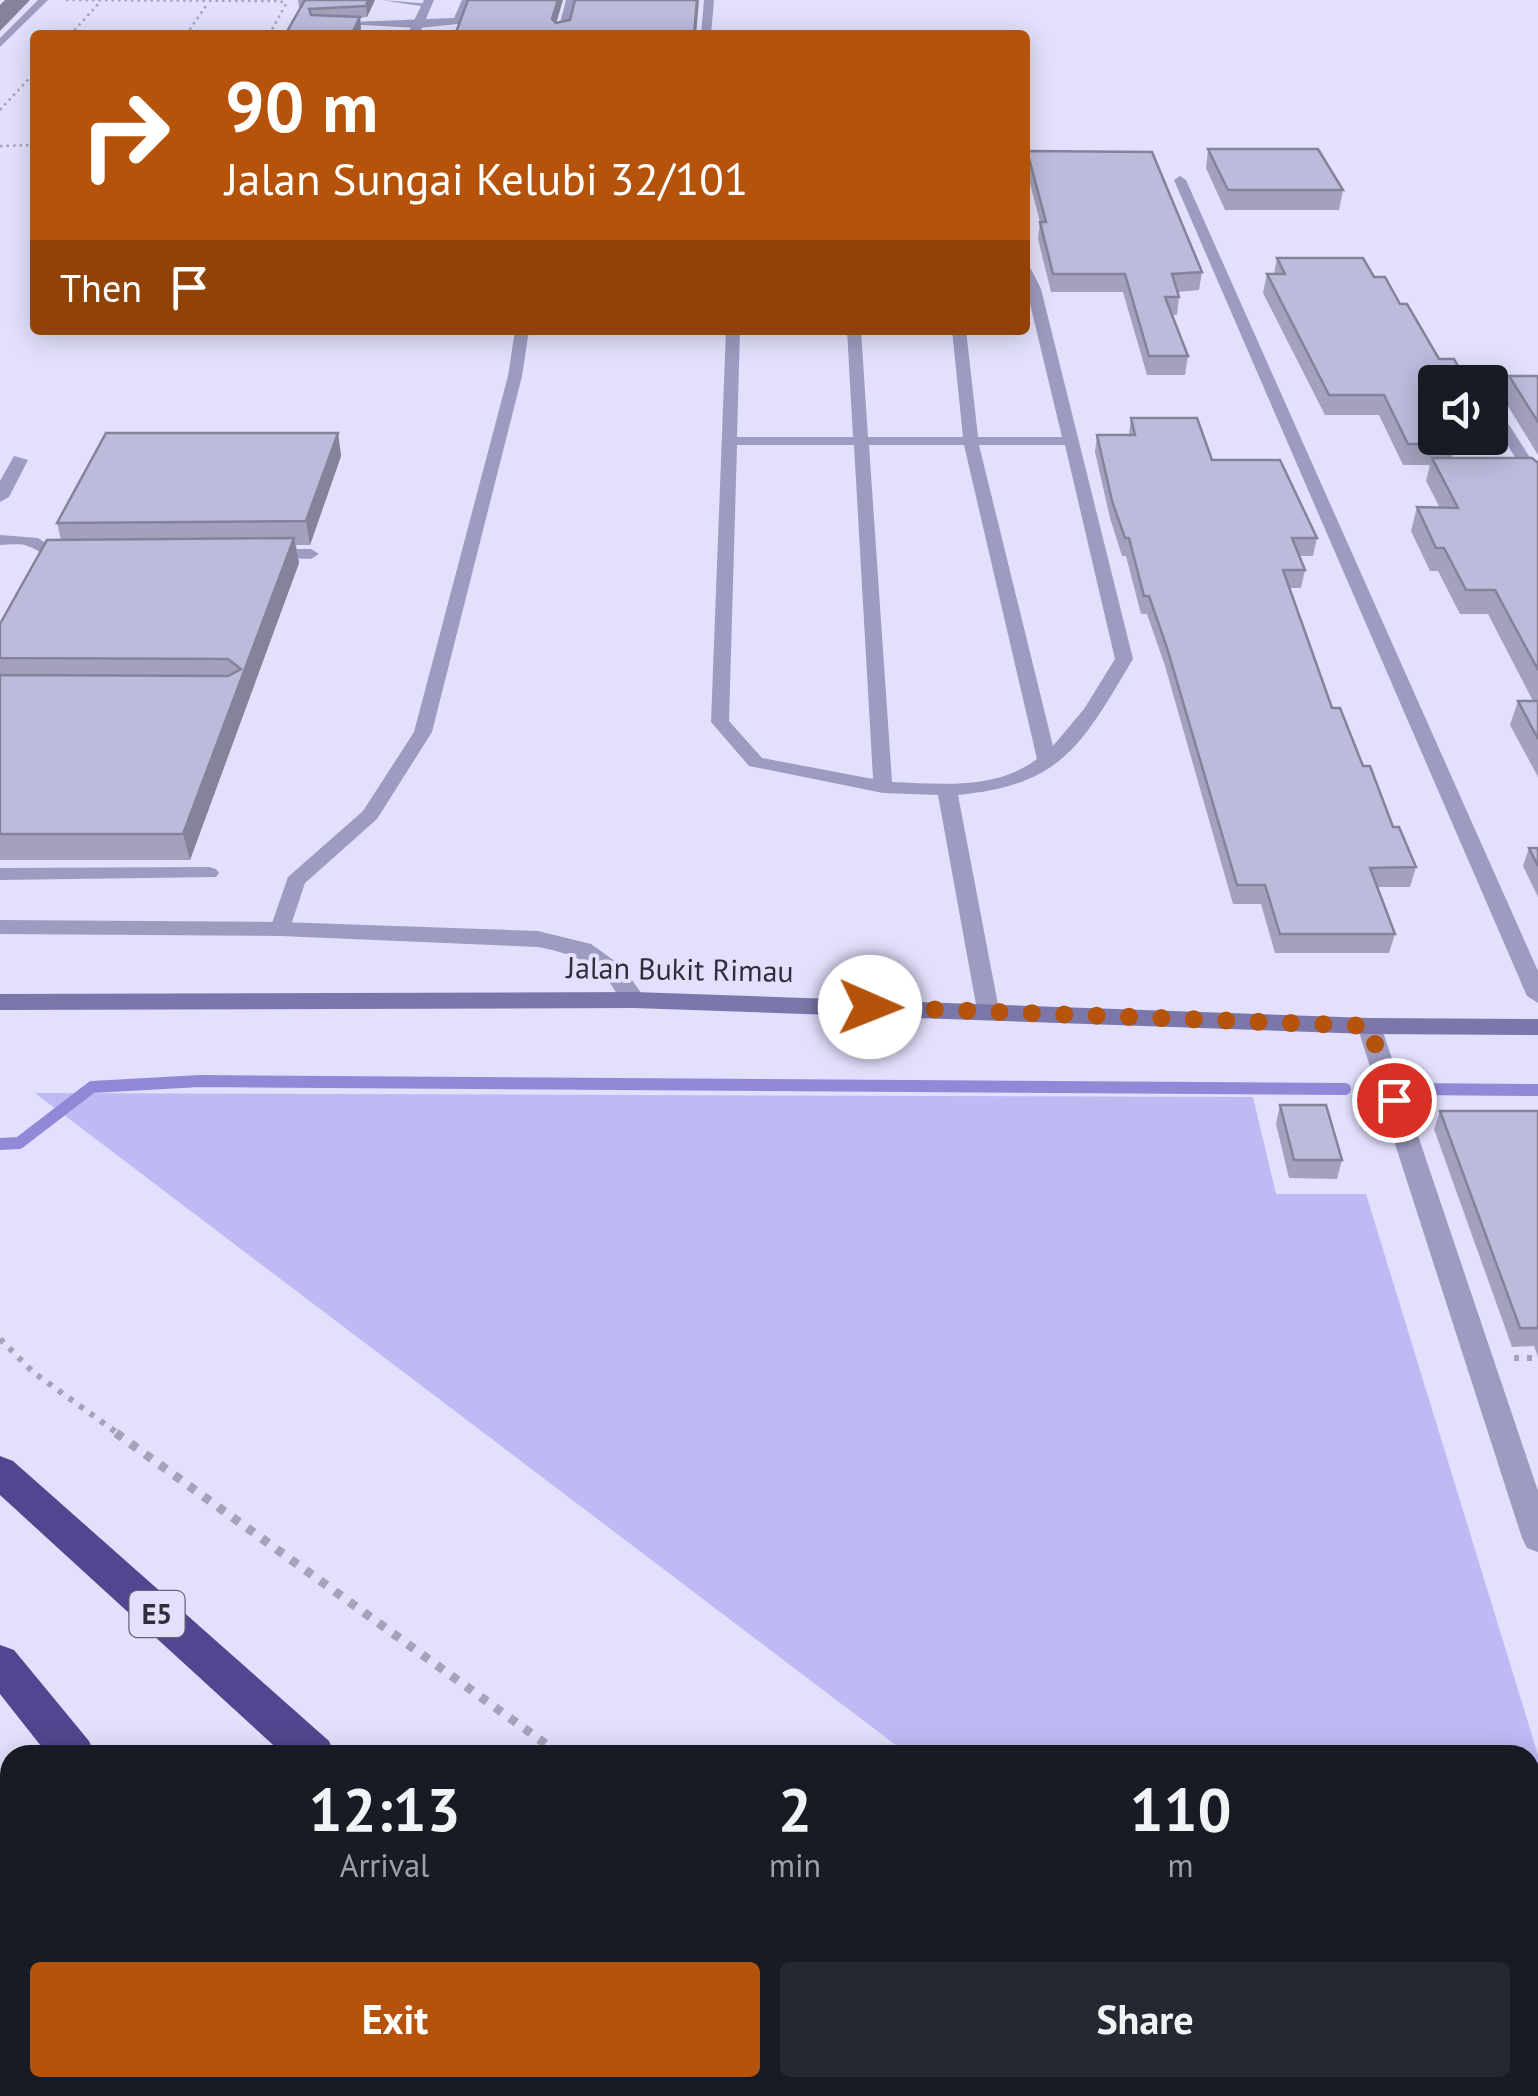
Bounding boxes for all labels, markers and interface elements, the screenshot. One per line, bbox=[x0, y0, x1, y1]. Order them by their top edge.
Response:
text: 90 m bbox=[225, 61, 378, 151]
icon: right bbox=[60, 70, 190, 200]
text: Jalan Sungai Kelubi 32/101 bbox=[225, 149, 748, 207]
icon: arrive bbox=[162, 260, 217, 315]
text: Then bbox=[60, 263, 142, 312]
map controls bbox=[1418, 365, 1508, 455]
button: sound bbox=[1418, 365, 1508, 455]
street label: Jalan Bukit Rimau bbox=[564, 947, 794, 990]
position arrow bbox=[818, 955, 922, 1059]
pin bbox=[1352, 1058, 1437, 1143]
icon: arrive bbox=[1367, 1073, 1422, 1128]
road number: E5 bbox=[130, 1591, 184, 1637]
text: 12:13 bbox=[308, 1770, 461, 1848]
text: 2 bbox=[778, 1770, 812, 1848]
text: 110 bbox=[1130, 1770, 1232, 1848]
text: Arrival bbox=[340, 1844, 429, 1886]
text: min bbox=[769, 1844, 821, 1886]
text: m bbox=[1168, 1844, 1194, 1886]
button: Exit bbox=[30, 1962, 760, 2077]
button: Share bbox=[780, 1962, 1510, 2077]

